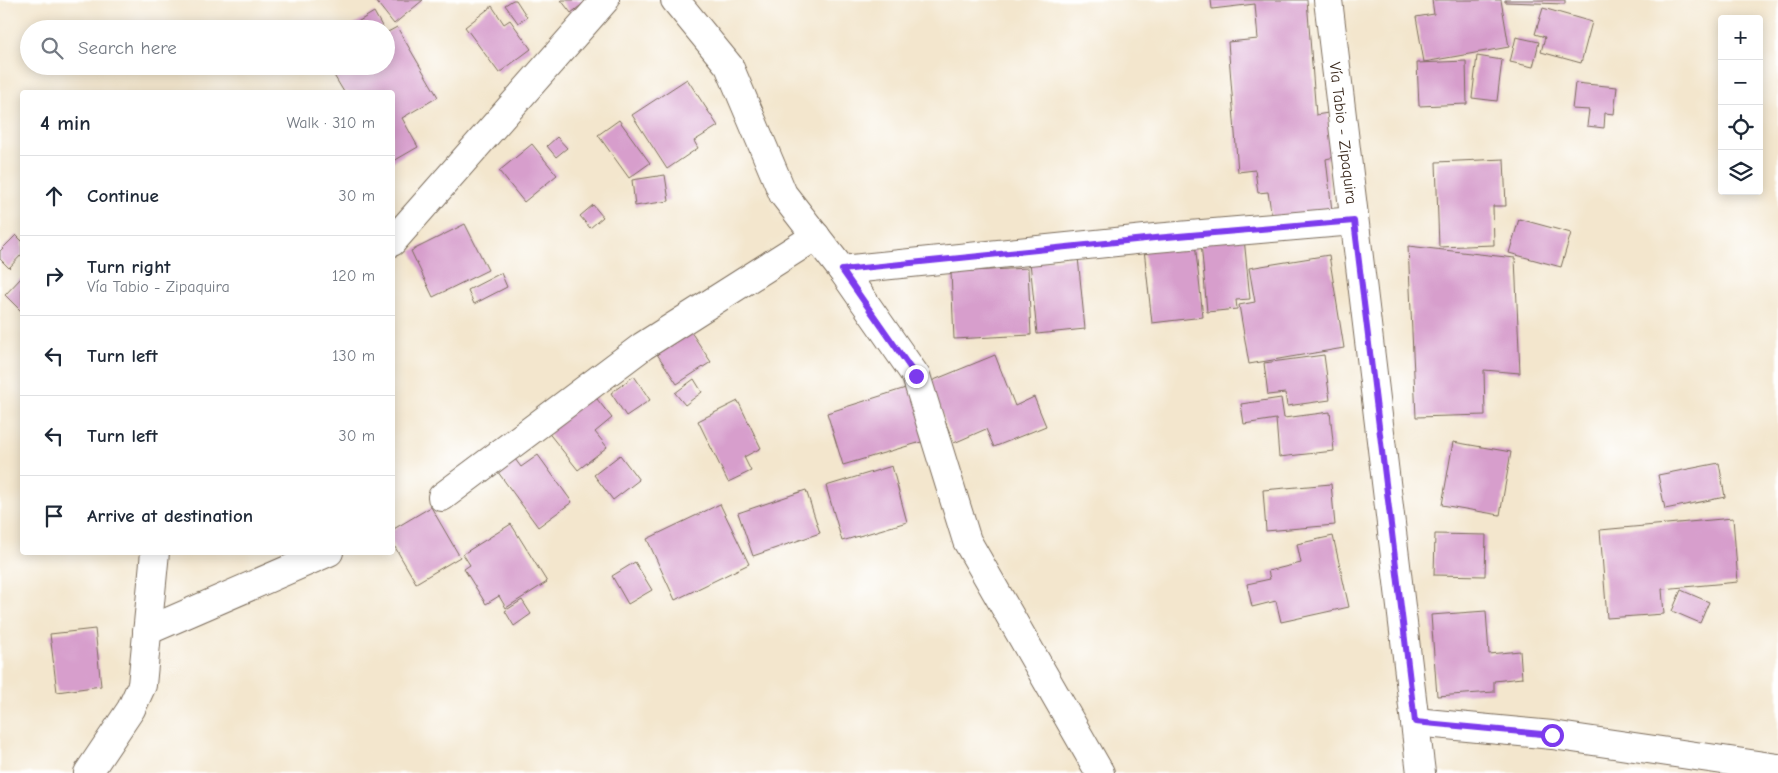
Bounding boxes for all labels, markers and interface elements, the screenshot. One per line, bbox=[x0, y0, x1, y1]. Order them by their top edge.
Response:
map controls bbox=[1718, 15, 1763, 195]
button: + bbox=[1718, 15, 1763, 60]
search box bbox=[20, 20, 395, 75]
icon: search bbox=[38, 34, 66, 62]
text: Search here bbox=[78, 37, 177, 59]
button: − bbox=[1718, 60, 1763, 105]
street label: Vía Tabio - Zipaquira bbox=[1326, 61, 1360, 205]
button: locate bbox=[1718, 105, 1763, 150]
text: 4 min bbox=[40, 111, 91, 135]
text: Walk · 310 m bbox=[286, 114, 375, 132]
button: layers bbox=[1718, 150, 1763, 195]
icon: ahead bbox=[40, 182, 68, 210]
text: Continue bbox=[87, 185, 159, 207]
text: 30 m bbox=[339, 187, 375, 205]
text: Turn right bbox=[87, 256, 171, 278]
icon: right bbox=[40, 262, 68, 290]
text: 120 m bbox=[332, 267, 375, 285]
text: Vía Tabio - Zipaquira bbox=[87, 278, 230, 296]
icon: left bbox=[40, 342, 68, 370]
text: Turn left bbox=[87, 345, 158, 367]
text: 130 m bbox=[332, 347, 375, 365]
route end bbox=[905, 365, 928, 388]
icon: left bbox=[40, 422, 68, 450]
text: Turn left bbox=[87, 425, 158, 447]
text: 30 m bbox=[339, 427, 375, 445]
icon: arrive bbox=[40, 502, 68, 530]
text: Arrive at destination bbox=[87, 505, 253, 527]
route start bbox=[1541, 724, 1564, 747]

